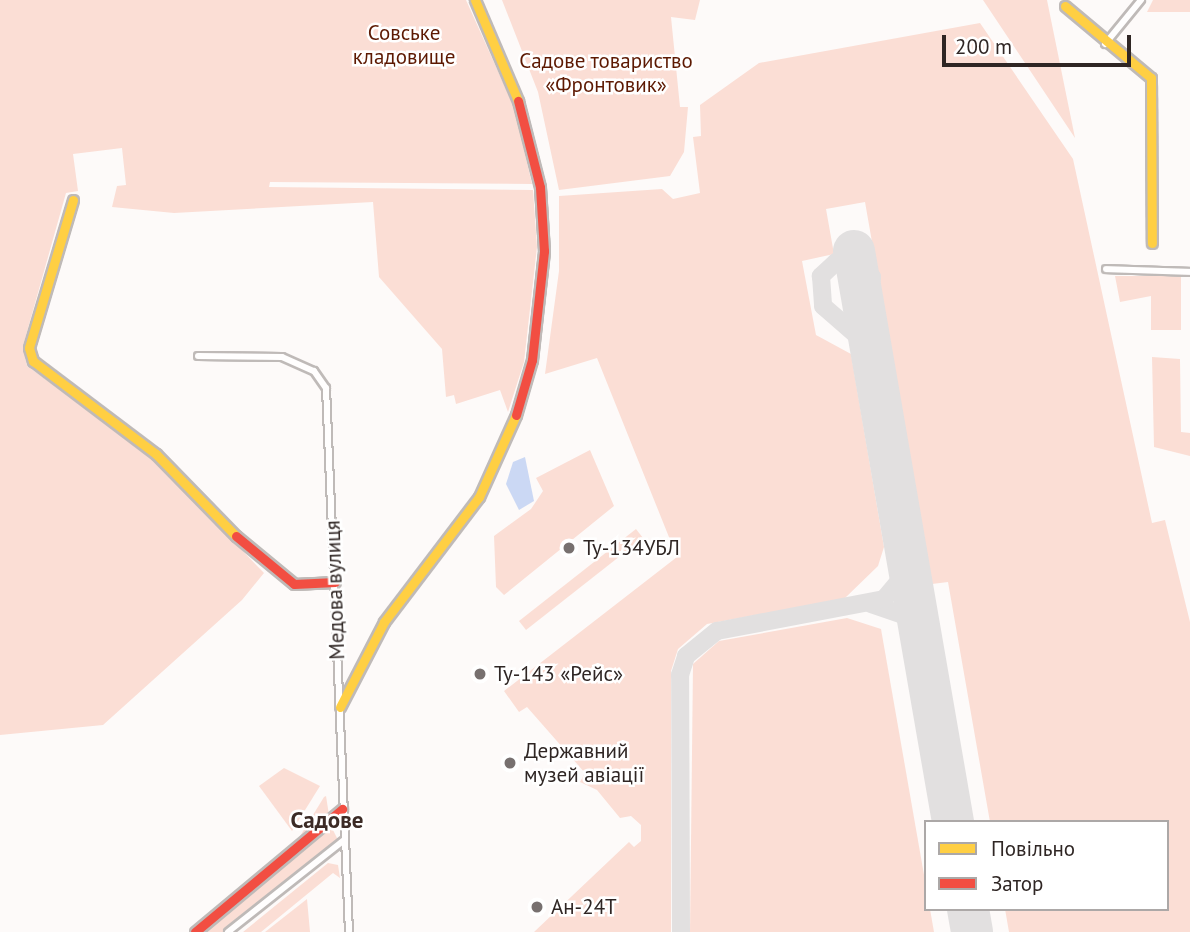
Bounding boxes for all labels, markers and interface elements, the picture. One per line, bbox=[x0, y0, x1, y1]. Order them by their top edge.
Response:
park label: Совське кладовище bbox=[353, 20, 455, 70]
scale bar bbox=[945, 21, 1134, 65]
text: 200 m bbox=[955, 33, 1012, 60]
park label: Садове товариство «Фронтовик» bbox=[519, 48, 693, 98]
street label: Медова вулиця bbox=[320, 520, 350, 660]
place label: Ту-134УБЛ bbox=[583, 535, 680, 561]
marker: Ту-134УБЛ bbox=[561, 540, 577, 556]
place label: Ту-143 «Рейс» bbox=[494, 661, 623, 687]
marker: Ту-143 «Рейс» bbox=[472, 666, 488, 682]
place label: Державний музей авіації bbox=[524, 738, 644, 788]
marker: Державний музей авіації bbox=[502, 755, 518, 771]
district label: Садове bbox=[291, 806, 363, 834]
legend bbox=[924, 820, 1169, 911]
text: Повільно bbox=[991, 835, 1075, 862]
text: Затор bbox=[991, 870, 1043, 897]
place label: Ан-24Т bbox=[551, 894, 617, 920]
marker: Ан-24Т bbox=[529, 899, 545, 915]

